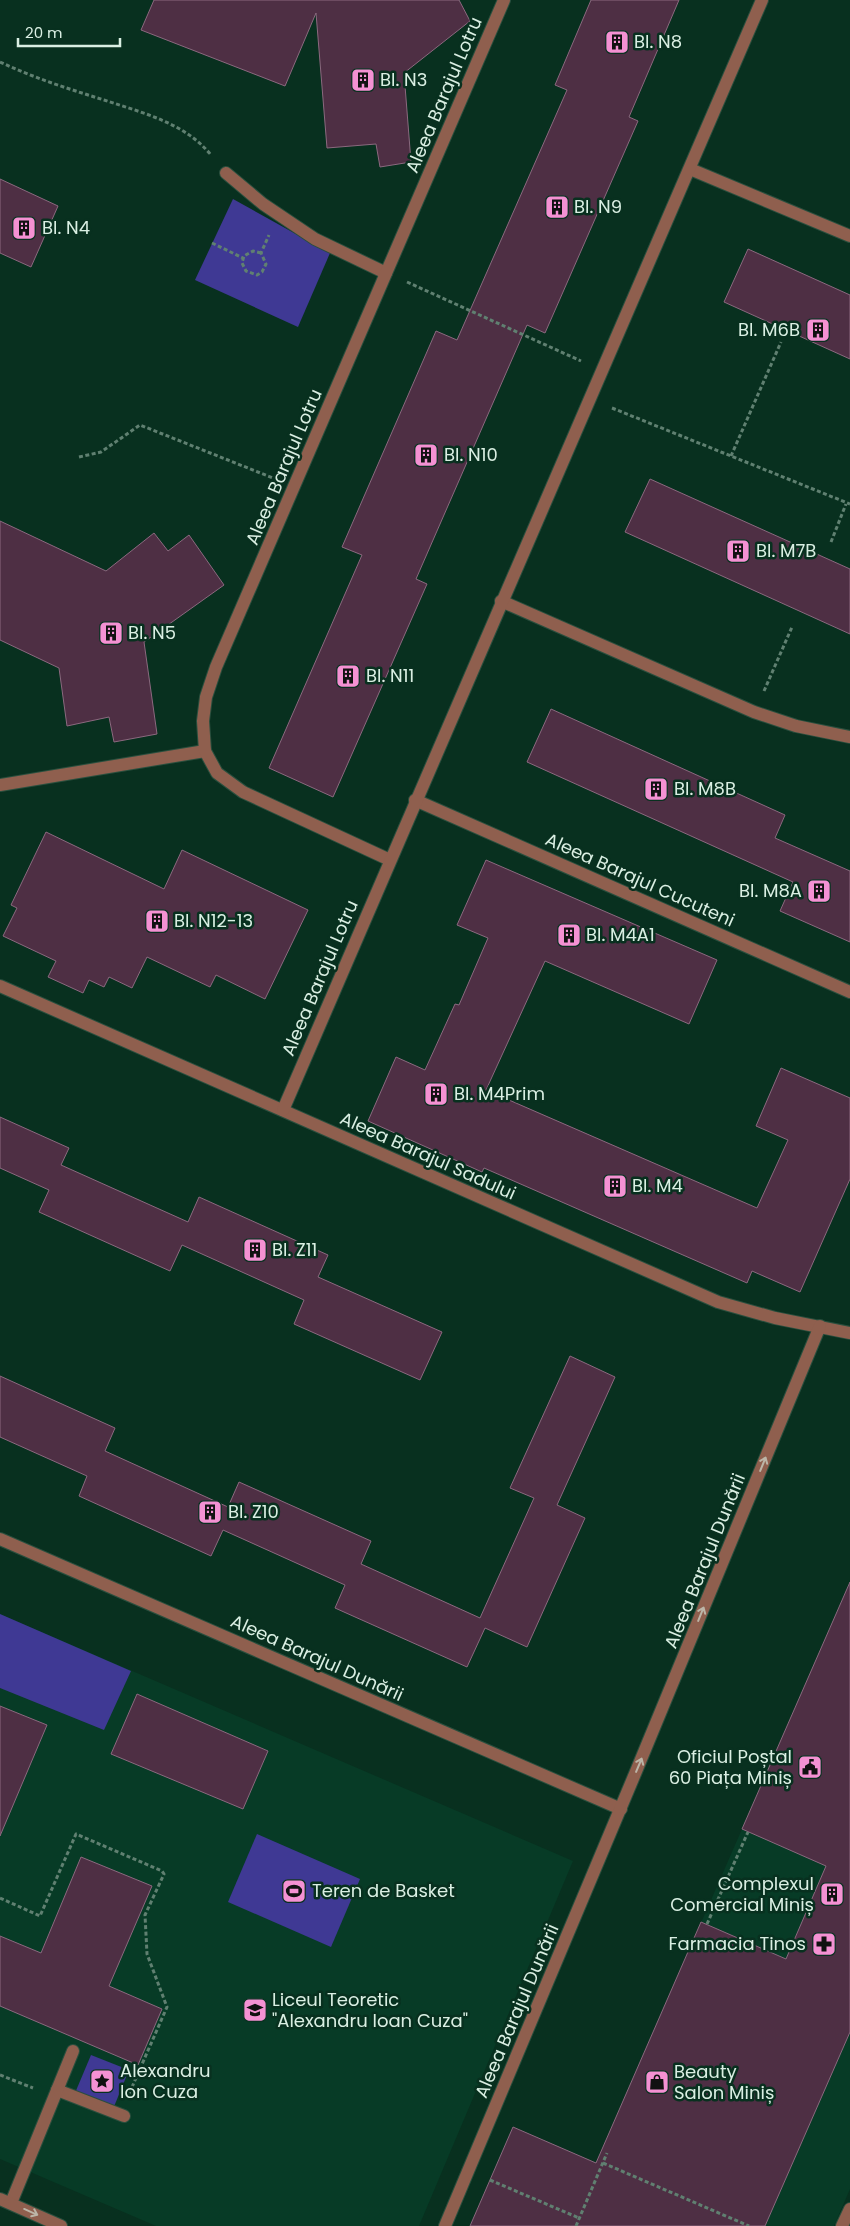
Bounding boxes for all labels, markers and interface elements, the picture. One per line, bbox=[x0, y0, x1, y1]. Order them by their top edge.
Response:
street label: Aleea Barajul Lotru bbox=[399, 13, 488, 177]
scale bar bbox=[18, 15, 120, 47]
text: 20 m bbox=[25, 22, 63, 43]
building icon: Bl. N8 bbox=[604, 29, 630, 55]
place label: Bl. N8 bbox=[634, 29, 682, 54]
building icon: Bl. N3 bbox=[350, 67, 376, 93]
place label: Bl. N3 bbox=[380, 67, 427, 92]
building icon: Bl. N9 bbox=[544, 194, 570, 220]
place label: Bl. N9 bbox=[574, 194, 622, 219]
building icon: Bl. N4 bbox=[11, 215, 37, 241]
place label: Bl. N4 bbox=[42, 215, 90, 240]
place label: Bl. M6B bbox=[738, 317, 800, 342]
building icon: Bl. M6B bbox=[805, 317, 831, 343]
street label: Aleea Barajul Lotru bbox=[239, 385, 328, 549]
building icon: Bl. N10 bbox=[413, 442, 439, 468]
place label: Bl. N10 bbox=[444, 442, 498, 467]
building icon: Bl. M7B bbox=[725, 538, 751, 564]
place label: Bl. M7B bbox=[756, 538, 816, 563]
building icon: Bl. N5 bbox=[98, 620, 124, 646]
place label: Bl. N5 bbox=[128, 620, 176, 645]
building icon: Bl. N11 bbox=[335, 663, 361, 689]
place label: Bl. N11 bbox=[366, 663, 414, 688]
building icon: Bl. M8B bbox=[643, 776, 669, 802]
place label: Bl. M8B bbox=[674, 776, 736, 801]
street label: Aleea Barajul Cucuteni bbox=[542, 826, 739, 933]
place label: Bl. M8A bbox=[739, 878, 802, 903]
building icon: Bl. M8A bbox=[806, 878, 832, 904]
street label: Aleea Barajul Lotru bbox=[275, 896, 364, 1060]
building icon: Bl. N12-13 bbox=[144, 908, 170, 934]
place label: Bl. N12-13 bbox=[174, 908, 253, 933]
building icon: Bl. M4A1 bbox=[556, 922, 582, 948]
place label: Bl. M4A1 bbox=[586, 922, 655, 947]
building icon: Bl. M4Prim bbox=[423, 1081, 449, 1107]
place label: Bl. M4Prim bbox=[454, 1081, 545, 1106]
street label: Aleea Barajul Sadului bbox=[336, 1105, 520, 1206]
building icon: Bl. M4 bbox=[602, 1173, 628, 1199]
place label: Bl. M4 bbox=[632, 1173, 683, 1198]
building icon: Bl. Z11 bbox=[242, 1237, 268, 1263]
place label: Bl. Z11 bbox=[272, 1237, 317, 1262]
one-way arrow bbox=[759, 1457, 769, 1472]
street label: Aleea Barajul Dunării bbox=[658, 1470, 751, 1652]
building icon: Bl. Z10 bbox=[197, 1499, 223, 1525]
place label: Bl. Z10 bbox=[228, 1499, 279, 1524]
one-way arrow bbox=[697, 1607, 707, 1622]
street label: Aleea Barajul Dunării bbox=[227, 1608, 408, 1707]
place label: Oficiul Poștal 60 Piața Miniș bbox=[669, 1744, 792, 1790]
public building icon: Oficiul Poștal 60 Piața Miniș bbox=[797, 1754, 823, 1780]
one-way arrow bbox=[636, 1757, 645, 1772]
place label: Complexul Comercial Miniș bbox=[670, 1871, 814, 1917]
sports icon: Teren de Basket bbox=[281, 1878, 307, 1904]
place label: Teren de Basket bbox=[312, 1878, 455, 1903]
building icon: Complexul Comercial Miniș bbox=[819, 1881, 845, 1907]
street label: Aleea Barajul Dunării bbox=[469, 1920, 565, 2102]
place label: Farmacia Tinos bbox=[668, 1931, 806, 1956]
pharmacy icon: Farmacia Tinos bbox=[811, 1931, 837, 1957]
place label: Liceul Teoretic "Alexandru Ioan Cuza" bbox=[272, 1987, 468, 2033]
school or university icon: Liceul Teoretic "Alexandru Ioan Cuza" bbox=[242, 1997, 268, 2023]
place label: Alexandru Ion Cuza bbox=[120, 2058, 210, 2104]
place label: Beauty Salon Miniș bbox=[674, 2059, 774, 2105]
place icon: Alexandru Ion Cuza bbox=[89, 2068, 115, 2094]
shop icon: Beauty Salon Miniș bbox=[644, 2069, 670, 2095]
one-way arrow bbox=[23, 2208, 38, 2218]

